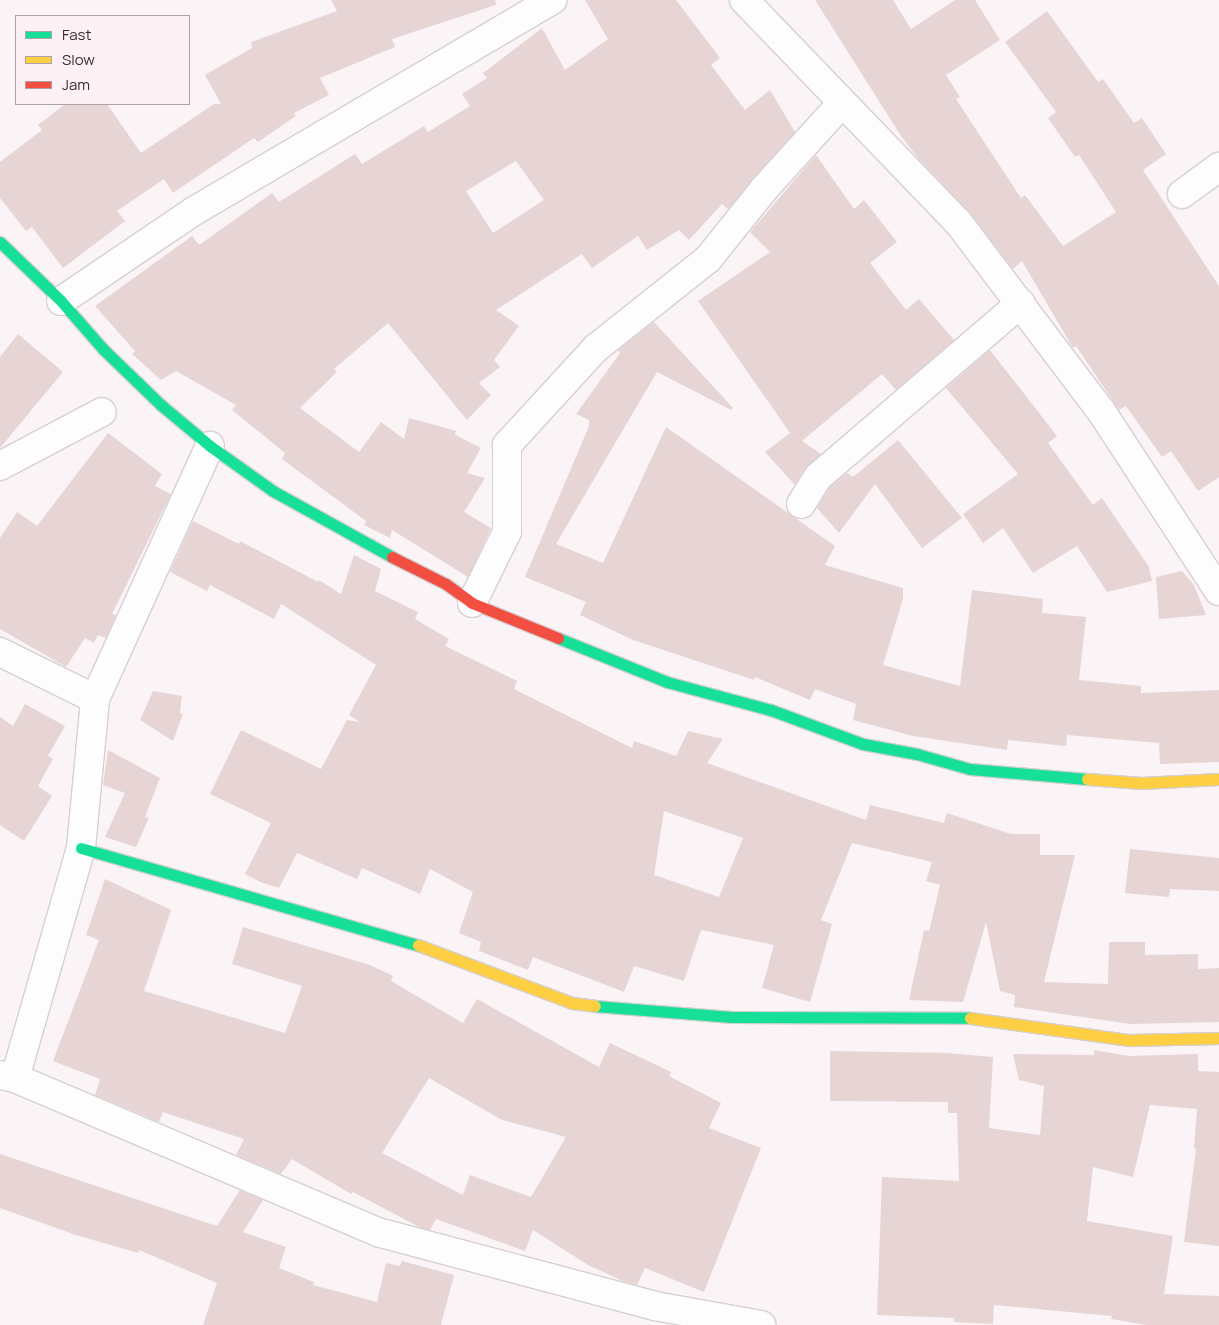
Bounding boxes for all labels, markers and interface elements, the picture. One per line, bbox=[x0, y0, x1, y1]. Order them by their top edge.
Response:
legend bbox=[15, 15, 190, 105]
text: Fast bbox=[62, 24, 91, 45]
text: Slow bbox=[62, 49, 95, 70]
text: Jam bbox=[62, 74, 90, 95]

